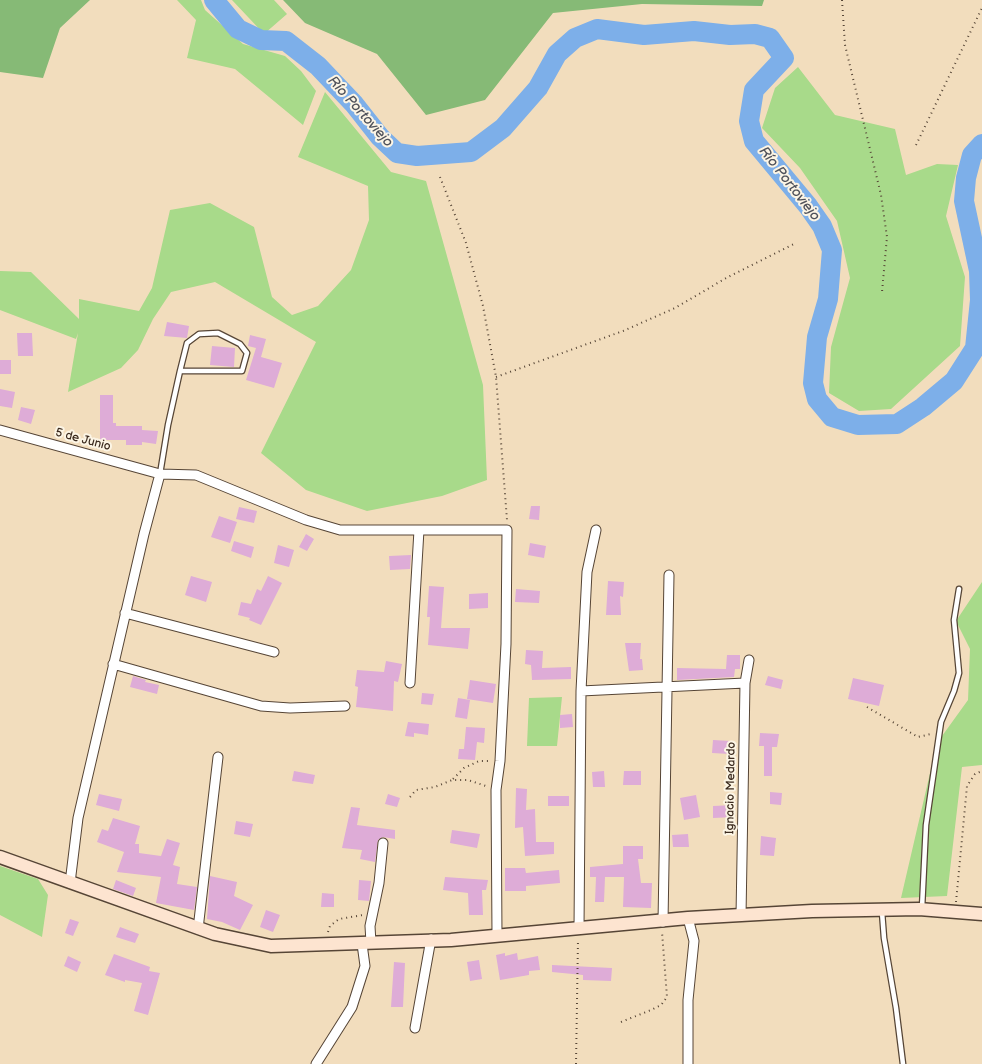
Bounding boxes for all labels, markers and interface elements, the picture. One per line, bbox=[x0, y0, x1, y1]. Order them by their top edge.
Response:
water label: Río Portoviejo bbox=[324, 73, 396, 151]
water label: Río Portoviejo bbox=[755, 144, 823, 224]
street label: 5 de Junio bbox=[54, 426, 112, 454]
street label: Ignacio Medardo bbox=[723, 742, 739, 834]

